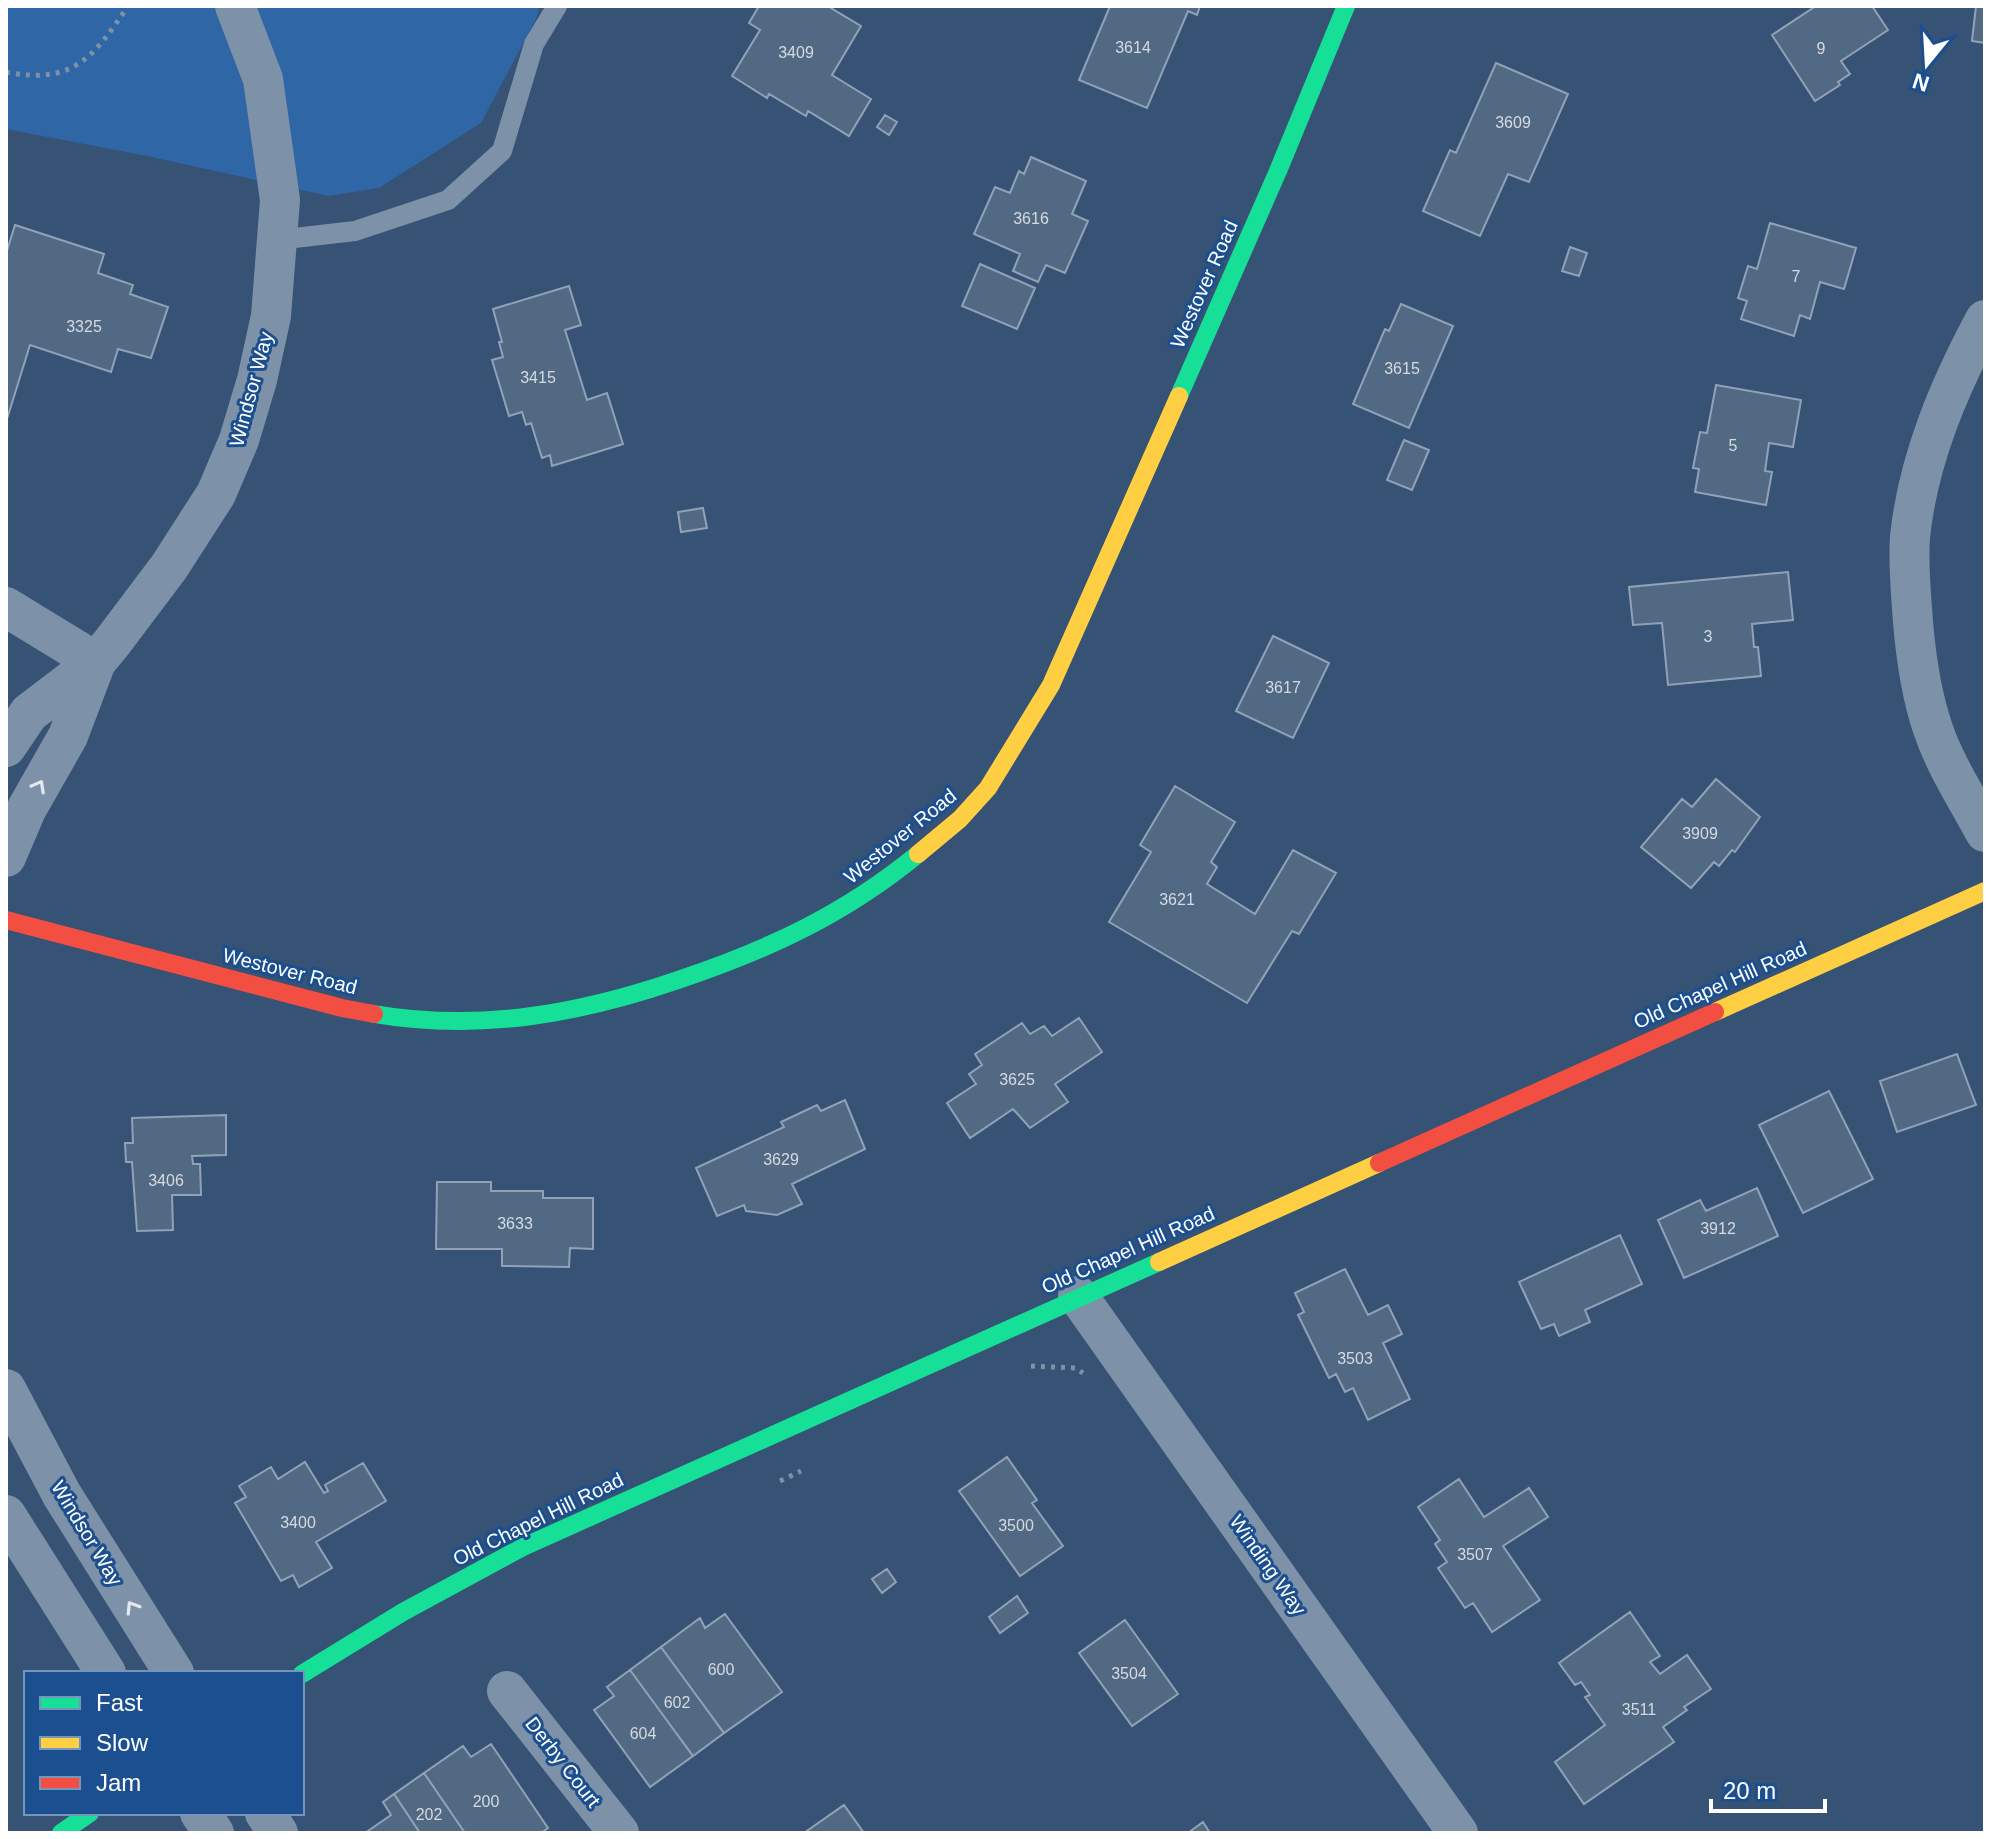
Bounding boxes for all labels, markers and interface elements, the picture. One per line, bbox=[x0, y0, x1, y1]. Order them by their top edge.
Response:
north arrow bbox=[1887, 24, 1967, 104]
house number: 3614 bbox=[1115, 39, 1151, 56]
house number: 9 bbox=[1817, 40, 1826, 57]
house number: 3409 bbox=[778, 44, 814, 61]
text: N bbox=[1910, 68, 1932, 97]
house number: 3609 bbox=[1495, 114, 1531, 131]
house number: 3616 bbox=[1013, 210, 1049, 227]
street label: Westover Road bbox=[1166, 217, 1242, 351]
house number: 7 bbox=[1792, 268, 1801, 285]
house number: 3325 bbox=[66, 318, 102, 335]
street label: Windsor Way bbox=[225, 329, 277, 449]
house number: 3615 bbox=[1384, 360, 1420, 377]
house number: 3415 bbox=[520, 369, 556, 386]
house number: 5 bbox=[1729, 437, 1738, 454]
house number: 3 bbox=[1704, 628, 1713, 645]
house number: 3617 bbox=[1265, 679, 1301, 696]
one-way arrow bbox=[30, 780, 45, 795]
street label: Westover Road bbox=[840, 784, 960, 888]
house number: 3909 bbox=[1682, 825, 1718, 842]
house number: 3621 bbox=[1159, 891, 1195, 908]
street label: Old Chapel Hill Road bbox=[1630, 937, 1810, 1033]
street label: Westover Road bbox=[221, 944, 359, 998]
house number: 3625 bbox=[999, 1071, 1035, 1088]
house number: 3629 bbox=[763, 1151, 799, 1168]
house number: 3406 bbox=[148, 1172, 184, 1189]
street label: Old Chapel Hill Road bbox=[1038, 1202, 1218, 1298]
house number: 3633 bbox=[497, 1215, 533, 1232]
house number: 3912 bbox=[1700, 1220, 1736, 1237]
house number: 3503 bbox=[1337, 1350, 1373, 1367]
street label: Old Chapel Hill Road bbox=[449, 1468, 627, 1570]
street label: Windsor Way bbox=[47, 1477, 127, 1589]
street label: Winding Way bbox=[1225, 1511, 1311, 1619]
house number: 3400 bbox=[280, 1514, 316, 1531]
house number: 3500 bbox=[998, 1517, 1034, 1534]
house number: 3507 bbox=[1457, 1546, 1493, 1563]
one-way arrow bbox=[127, 1601, 142, 1616]
house number: 600 bbox=[708, 1661, 734, 1678]
house number: 3504 bbox=[1111, 1665, 1147, 1682]
legend bbox=[24, 1671, 304, 1815]
text: Fast bbox=[96, 1689, 143, 1716]
house number: 602 bbox=[664, 1694, 690, 1711]
house number: 3511 bbox=[1622, 1701, 1656, 1718]
street label: Derby Court bbox=[521, 1713, 605, 1812]
house number: 604 bbox=[630, 1725, 656, 1742]
text: Slow bbox=[96, 1729, 149, 1756]
scale bar bbox=[1711, 1763, 1825, 1813]
text: Jam bbox=[96, 1769, 141, 1796]
text: 20 m bbox=[1723, 1777, 1776, 1804]
house number: 200 bbox=[473, 1793, 499, 1810]
house number: 202 bbox=[416, 1806, 442, 1823]

